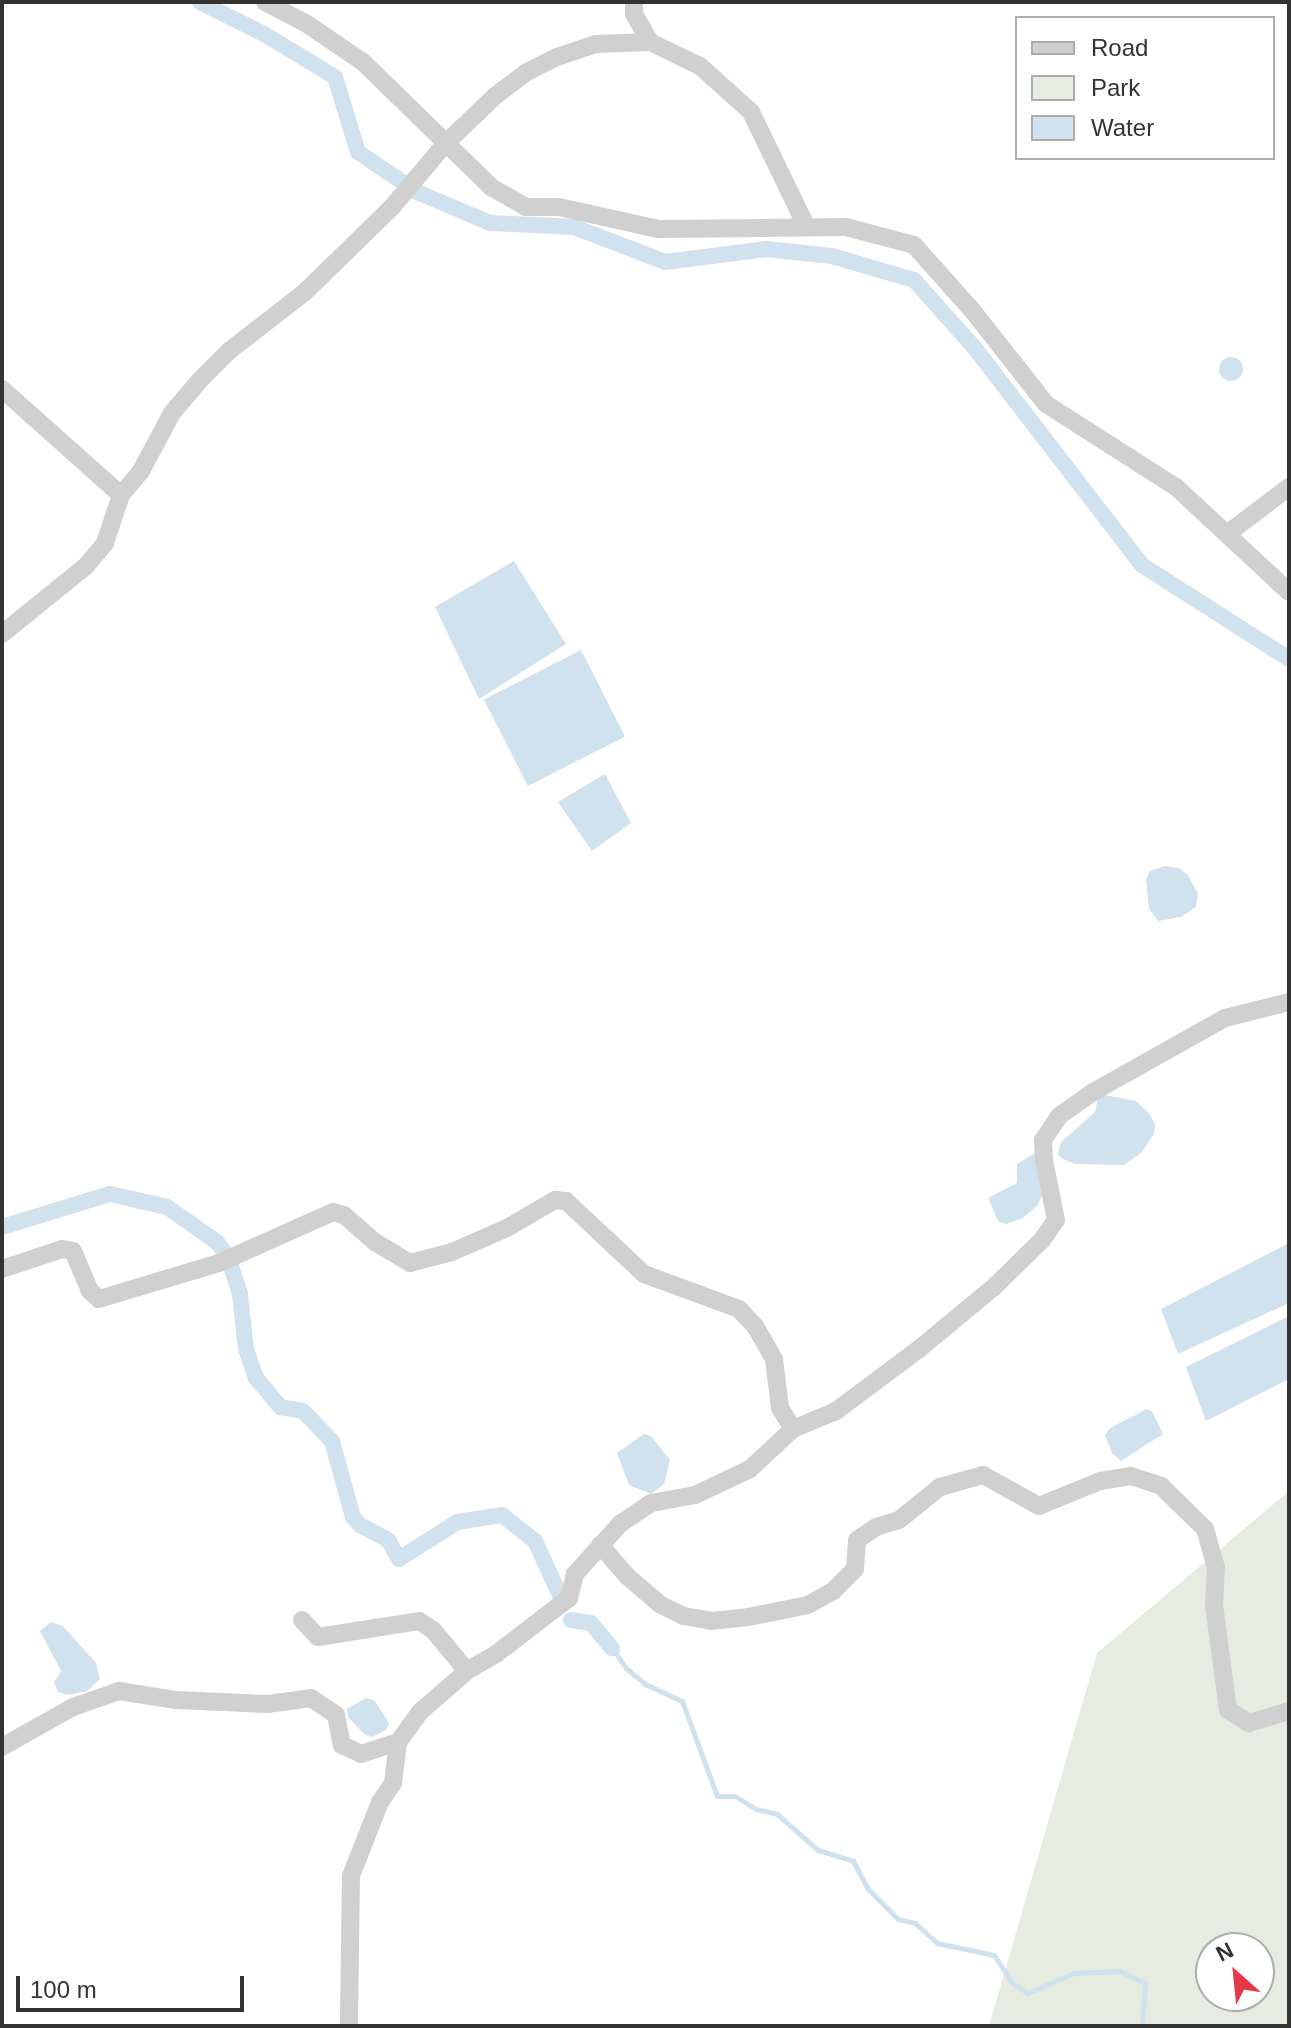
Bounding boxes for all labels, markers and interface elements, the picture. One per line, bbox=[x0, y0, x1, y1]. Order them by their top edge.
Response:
legend bbox=[1015, 16, 1275, 160]
text: Road bbox=[1091, 34, 1148, 61]
text: Park bbox=[1091, 74, 1140, 101]
text: Water bbox=[1091, 114, 1154, 141]
north arrow bbox=[1195, 1932, 1275, 2012]
text: N bbox=[1212, 1937, 1238, 1967]
scale bar bbox=[20, 1960, 248, 2010]
text: 100 m bbox=[30, 1976, 97, 2003]

